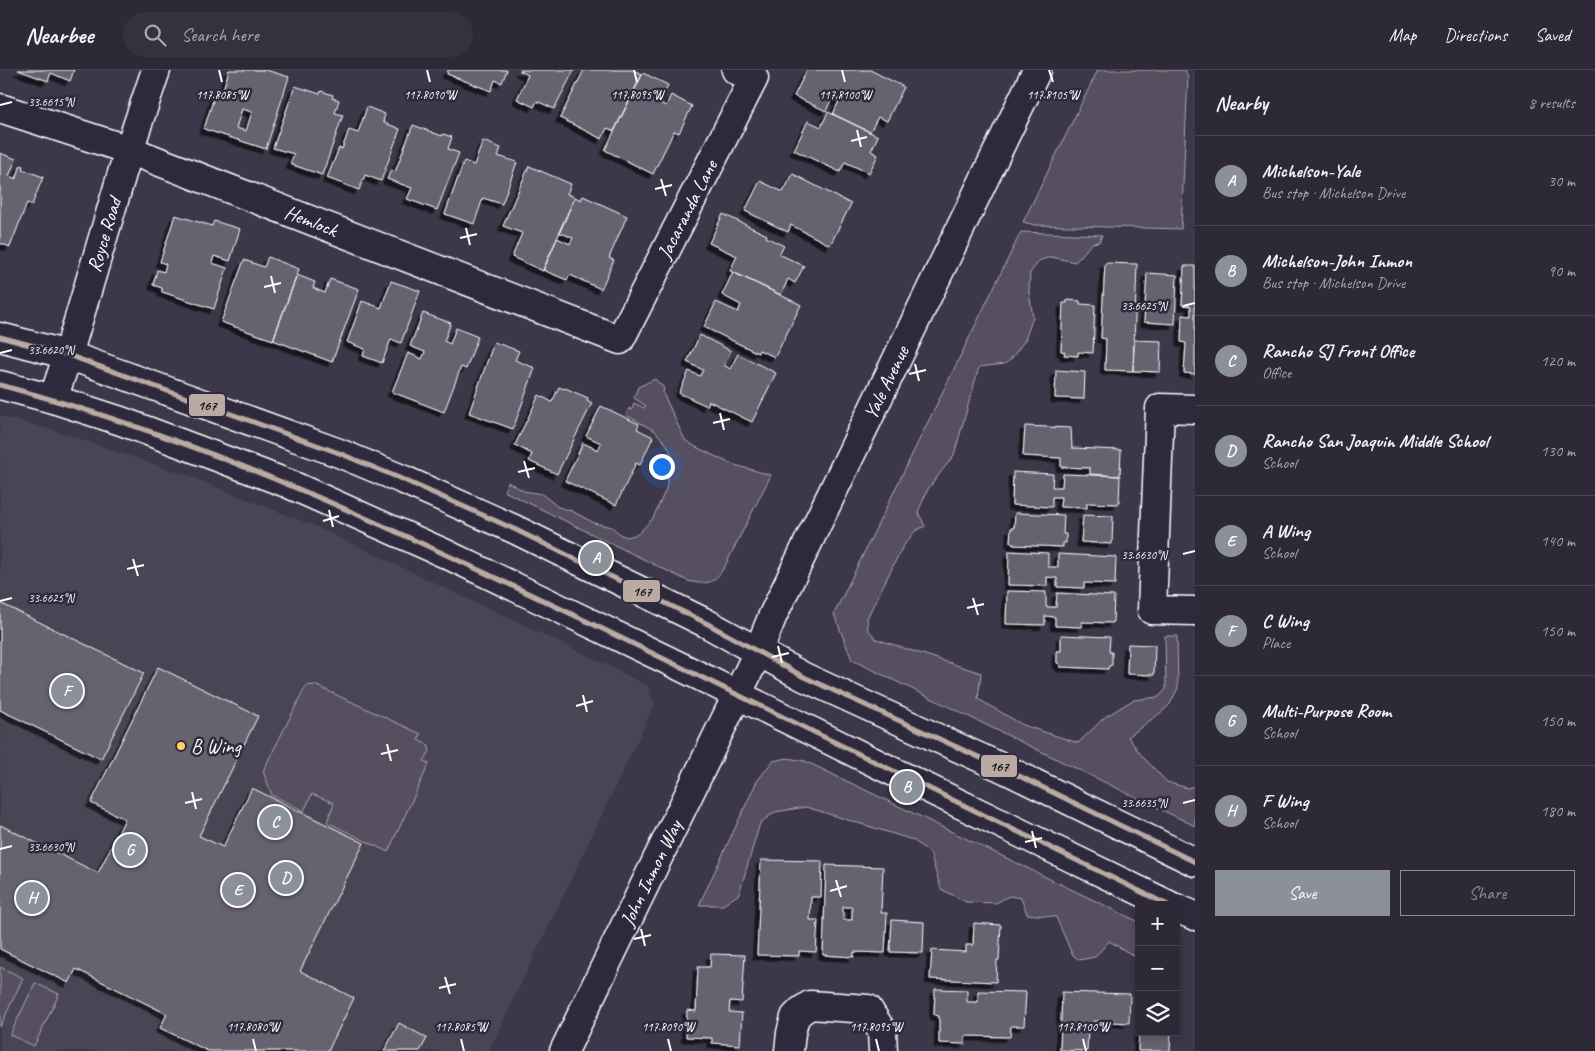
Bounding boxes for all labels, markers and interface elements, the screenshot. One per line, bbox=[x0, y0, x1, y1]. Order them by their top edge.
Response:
search box bbox=[123, 12, 473, 57]
text: Nearbee bbox=[25, 20, 93, 50]
icon: search bbox=[141, 21, 169, 49]
text: Search here bbox=[181, 23, 259, 47]
text: Map bbox=[1389, 24, 1416, 46]
text: Directions bbox=[1444, 24, 1507, 46]
text: Saved bbox=[1535, 24, 1570, 46]
text: 117.8085°W bbox=[196, 87, 250, 103]
text: 117.8090°W bbox=[404, 87, 458, 103]
text: 117.8095°W bbox=[611, 87, 665, 103]
text: 117.8100°W bbox=[819, 87, 873, 103]
text: 117.8105°W bbox=[1027, 87, 1081, 103]
text: Nearby bbox=[1215, 90, 1268, 116]
text: 8 results bbox=[1528, 93, 1575, 113]
text: 33.6615°N bbox=[28, 94, 75, 110]
street label: Jacaranda Lane bbox=[651, 154, 724, 264]
text: Michelson-Yale bbox=[1262, 159, 1360, 183]
text: A bbox=[1227, 171, 1235, 191]
text: 30 m bbox=[1548, 171, 1575, 191]
text: Bus stop · Michelson Drive bbox=[1262, 183, 1405, 203]
street label: Royce Road bbox=[81, 192, 128, 275]
street label: Hemlock bbox=[281, 200, 342, 243]
text: Michelson-John Inmon bbox=[1262, 249, 1412, 273]
text: B bbox=[1227, 261, 1235, 281]
text: 90 m bbox=[1548, 261, 1575, 281]
text: Bus stop · Michelson Drive bbox=[1262, 273, 1405, 293]
text: 33.6625°N bbox=[1121, 298, 1168, 314]
text: Rancho SJ Front Office bbox=[1262, 339, 1414, 363]
street label: Yale Avenue bbox=[858, 341, 915, 423]
text: 33.6620°N bbox=[28, 342, 75, 358]
text: C bbox=[1227, 351, 1235, 371]
text: 120 m bbox=[1541, 351, 1575, 371]
text: Office bbox=[1262, 363, 1291, 383]
line badge: 167 bbox=[188, 393, 226, 417]
text: 167 bbox=[197, 397, 218, 414]
text: Rancho San Joaquin Middle School bbox=[1262, 429, 1488, 453]
text: D bbox=[1226, 441, 1236, 461]
text: 130 m bbox=[1541, 441, 1575, 461]
text: School bbox=[1262, 453, 1296, 473]
your location bbox=[649, 454, 675, 480]
text: A Wing bbox=[1262, 519, 1310, 543]
text: E bbox=[1227, 531, 1235, 551]
text: 140 m bbox=[1541, 531, 1575, 551]
pin: A bbox=[580, 539, 612, 577]
text: School bbox=[1262, 543, 1296, 563]
text: 33.6630°N bbox=[1121, 547, 1168, 563]
line badge: 167 bbox=[622, 579, 661, 603]
text: 167 bbox=[632, 583, 653, 600]
text: 33.6625°N bbox=[28, 590, 75, 606]
text: C Wing bbox=[1262, 609, 1309, 633]
text: F bbox=[1227, 621, 1235, 641]
text: 150 m bbox=[1541, 621, 1575, 641]
text: Place bbox=[1262, 633, 1290, 653]
pin: F bbox=[51, 672, 83, 710]
text: Multi-Purpose Room bbox=[1262, 699, 1391, 723]
text: G bbox=[1227, 711, 1235, 731]
text: 150 m bbox=[1541, 711, 1575, 731]
text: School bbox=[1262, 723, 1296, 743]
place label: B Wing bbox=[191, 734, 242, 759]
marker: B Wing bbox=[175, 740, 187, 752]
line badge: 167 bbox=[980, 754, 1018, 778]
text: 167 bbox=[989, 758, 1010, 775]
pin: B bbox=[891, 768, 923, 806]
text: F Wing bbox=[1262, 789, 1309, 813]
text: 33.6635°N bbox=[1121, 795, 1168, 811]
text: H bbox=[1226, 801, 1236, 821]
text: 180 m bbox=[1541, 801, 1575, 821]
pin: C bbox=[259, 803, 291, 841]
text: School bbox=[1262, 813, 1296, 833]
street label: John Inmon Way bbox=[614, 814, 688, 931]
pin: G bbox=[114, 831, 146, 869]
text: 33.6630°N bbox=[28, 839, 75, 855]
pin: D bbox=[270, 859, 302, 897]
button: Save bbox=[1215, 870, 1390, 916]
button: Share bbox=[1400, 870, 1575, 916]
pin: E bbox=[222, 871, 254, 909]
pin: H bbox=[16, 879, 48, 917]
map controls bbox=[1135, 901, 1180, 1036]
button: + bbox=[1135, 901, 1180, 946]
button: − bbox=[1135, 946, 1180, 991]
button: layers bbox=[1135, 991, 1180, 1036]
text: 117.8080°W bbox=[227, 1019, 281, 1035]
text: 117.8085°W bbox=[435, 1019, 489, 1035]
text: 117.8090°W bbox=[642, 1019, 696, 1035]
text: 117.8095°W bbox=[850, 1019, 904, 1035]
text: 117.8100°W bbox=[1057, 1019, 1111, 1035]

